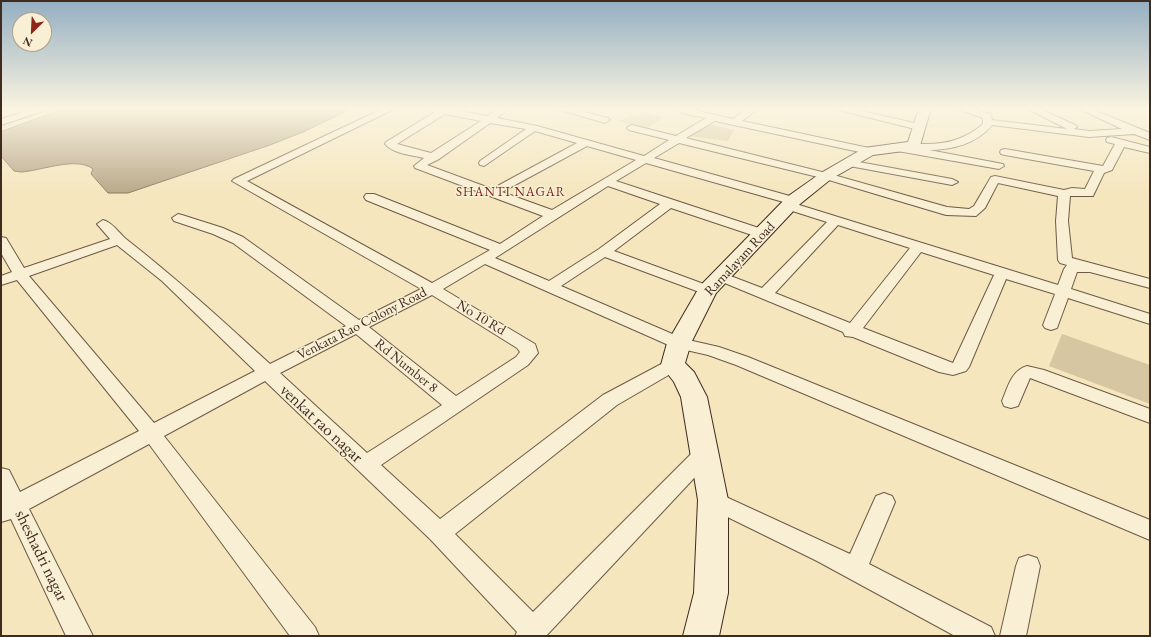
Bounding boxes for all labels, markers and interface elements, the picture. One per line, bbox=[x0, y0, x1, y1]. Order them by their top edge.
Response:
north arrow bbox=[12, 12, 52, 52]
text: N bbox=[21, 34, 34, 50]
district label: SHANTI NAGAR bbox=[456, 184, 566, 200]
street label: Ramalayam Road bbox=[701, 218, 779, 300]
street label: Venkata Rao Colony Road bbox=[294, 284, 430, 364]
street label: No 10 Rd bbox=[453, 297, 509, 339]
street label: Rd Number 8 bbox=[371, 336, 441, 396]
street label: venkat rao nagar bbox=[275, 380, 367, 468]
street label: sheshadri nagar bbox=[10, 507, 72, 605]

